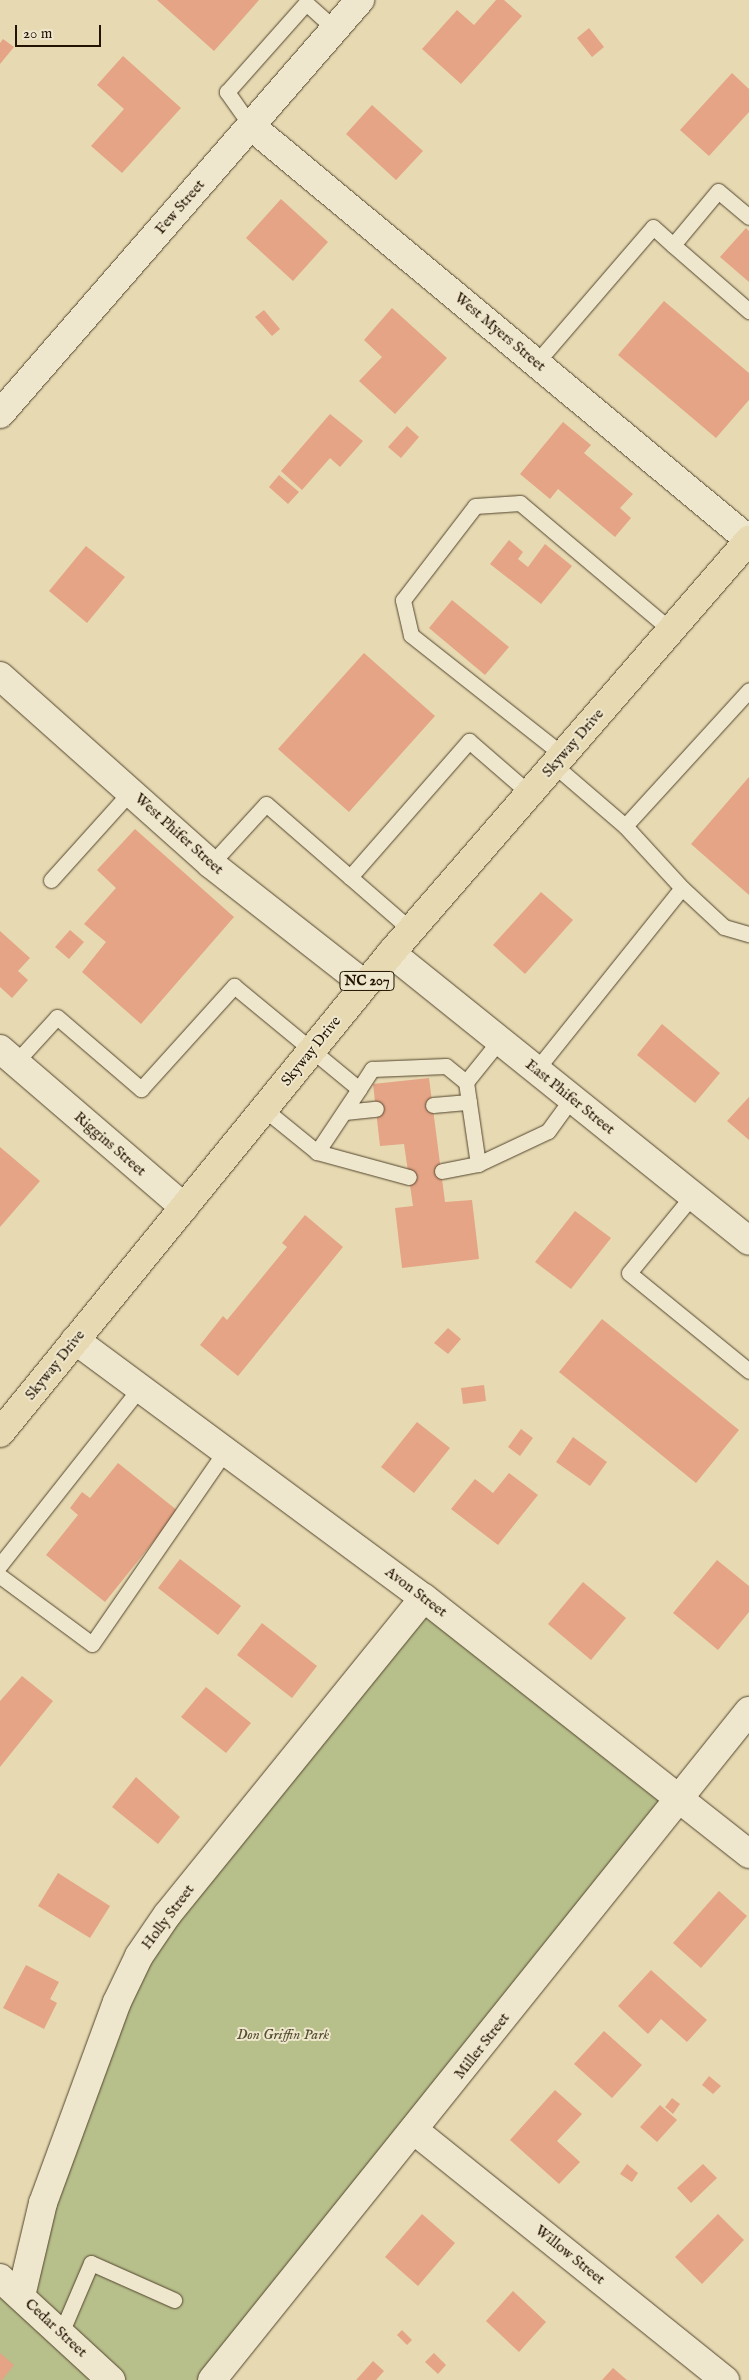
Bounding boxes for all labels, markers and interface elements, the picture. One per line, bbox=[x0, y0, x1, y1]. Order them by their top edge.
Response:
scale bar bbox=[18, 15, 104, 47]
text: 20 m bbox=[23, 24, 52, 43]
street label: Few Street bbox=[151, 176, 209, 238]
street label: West Myers Street bbox=[451, 289, 549, 375]
street label: Skyway Drive bbox=[538, 705, 608, 781]
street label: West Phifer Street bbox=[131, 789, 227, 879]
road number: NC 207 bbox=[338, 969, 396, 992]
street label: Skyway Drive bbox=[277, 1012, 345, 1090]
street label: East Phifer Street bbox=[522, 1056, 618, 1138]
street label: Riggins Street bbox=[70, 1108, 150, 1180]
street label: Skyway Drive bbox=[21, 1326, 89, 1404]
street label: Avon Street bbox=[381, 1563, 451, 1621]
street label: Holly Street bbox=[138, 1881, 198, 1953]
street label: Miller Street bbox=[451, 2009, 513, 2083]
park label: Don Griffin Park bbox=[237, 2026, 329, 2044]
street label: Willow Street bbox=[531, 2221, 609, 2289]
street label: Cedar Street bbox=[21, 2295, 91, 2361]

